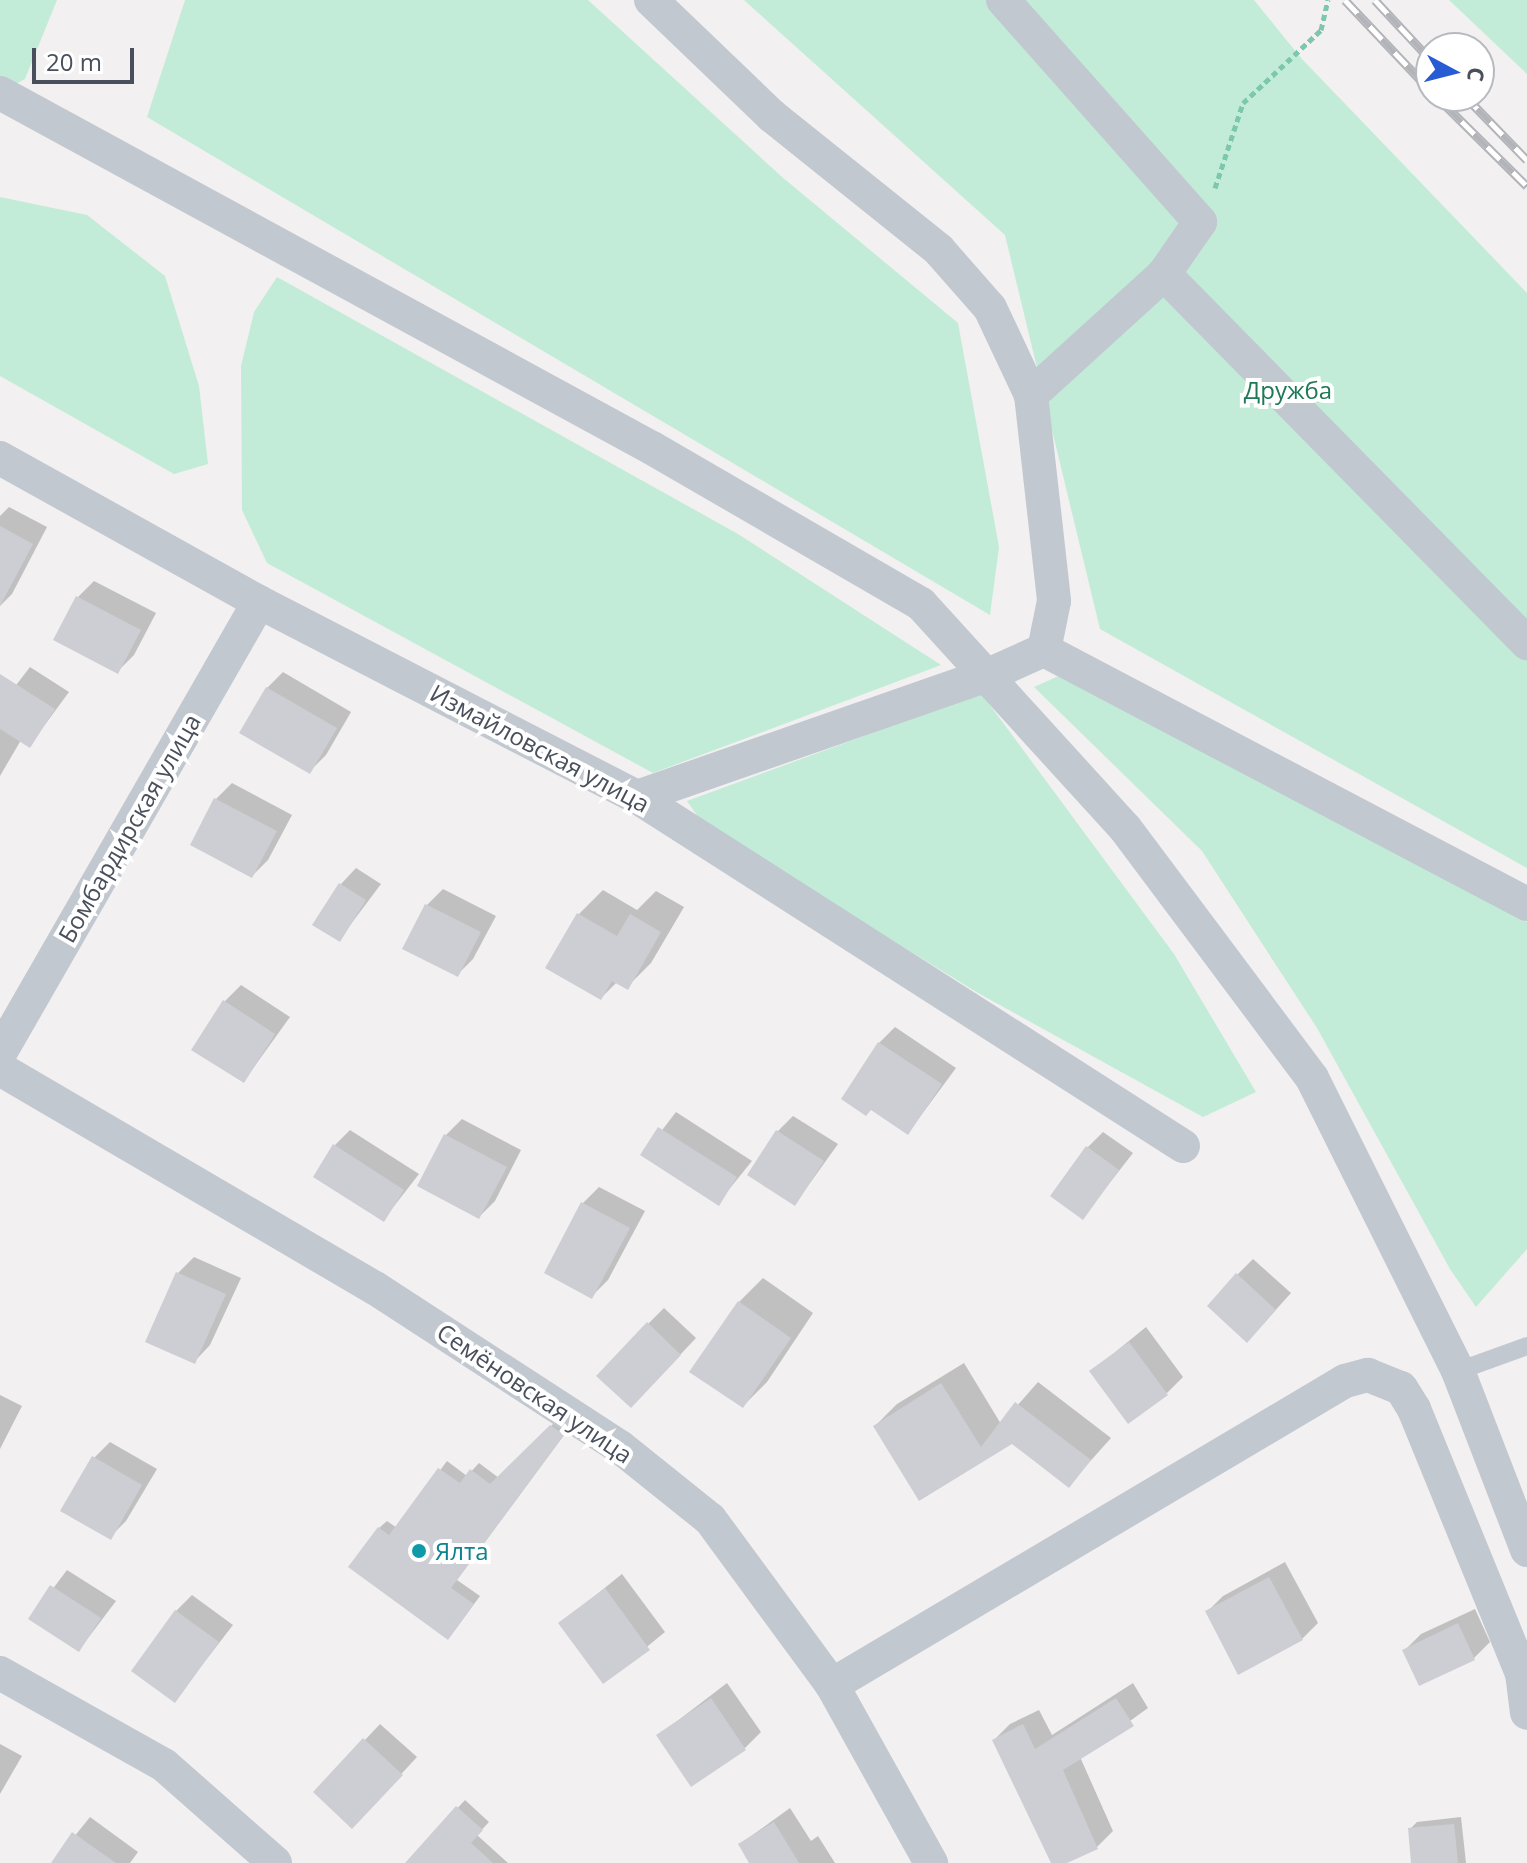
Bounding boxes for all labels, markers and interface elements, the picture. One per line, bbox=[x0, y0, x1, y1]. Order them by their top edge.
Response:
scale bar bbox=[36, 32, 138, 82]
north arrow bbox=[1415, 32, 1495, 112]
text: 20 m bbox=[46, 45, 102, 78]
text: С bbox=[1461, 66, 1493, 83]
park label: Дружба bbox=[1244, 376, 1332, 404]
street label: Измайловская улица bbox=[425, 678, 655, 818]
street label: Бомбардирская улица bbox=[52, 709, 206, 947]
street label: Семёновская улица bbox=[432, 1317, 638, 1469]
place label: Ялта bbox=[435, 1537, 489, 1565]
marker: Ялта bbox=[410, 1542, 428, 1560]

